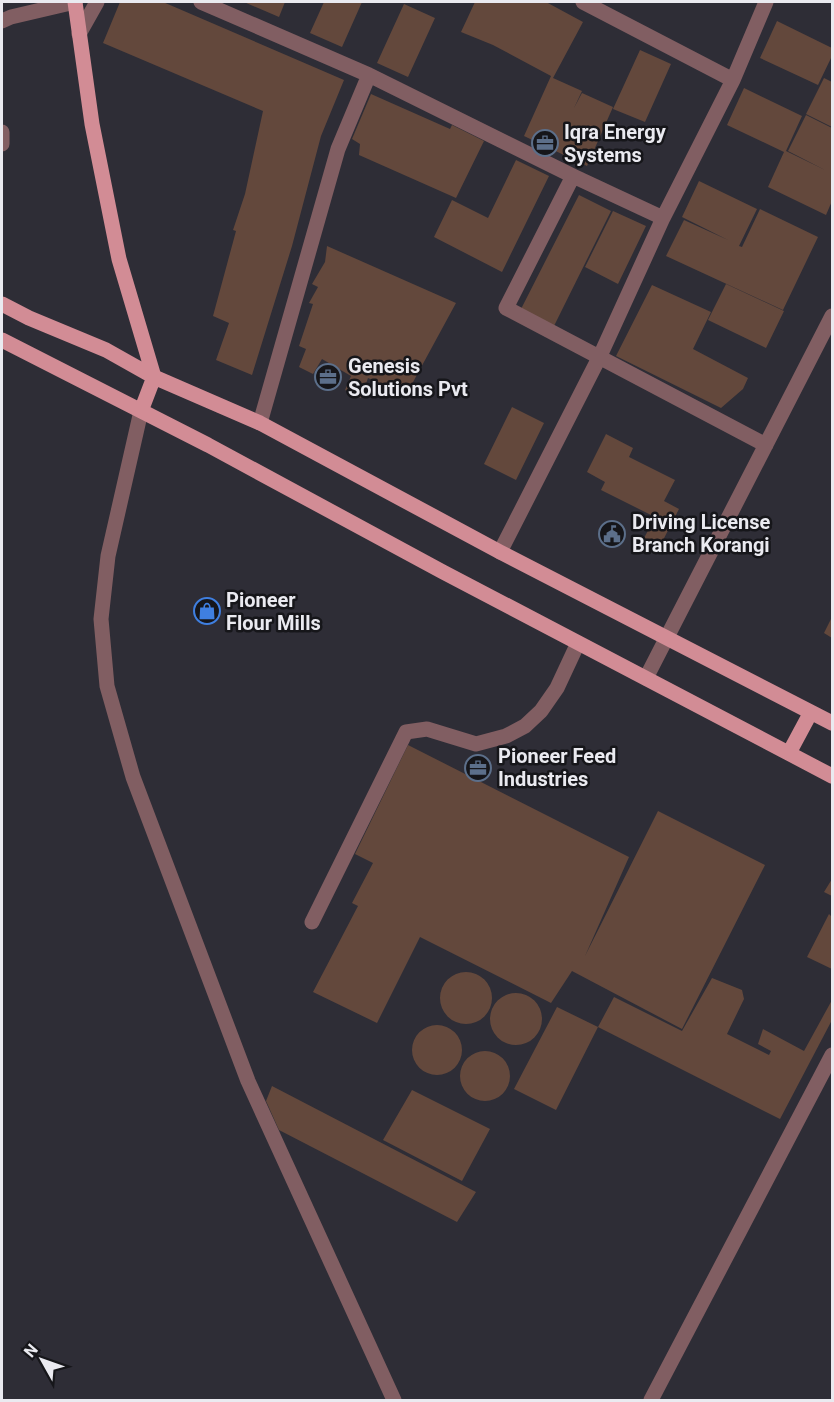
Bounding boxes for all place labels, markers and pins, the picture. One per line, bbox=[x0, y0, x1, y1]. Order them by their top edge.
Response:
place label: Iqra Energy Systems bbox=[564, 120, 667, 167]
office icon: Iqra Energy Systems bbox=[530, 128, 560, 158]
place label: Genesis Solutions Pvt bbox=[348, 354, 468, 401]
office icon: Genesis Solutions Pvt bbox=[313, 362, 343, 392]
place label: Driving License Branch Korangi bbox=[632, 510, 770, 557]
public building icon: Driving License Branch Korangi bbox=[597, 519, 627, 549]
place label: Pioneer Flour Mills bbox=[226, 588, 321, 635]
shop icon: Pioneer Flour Mills bbox=[192, 596, 222, 626]
place label: Pioneer Feed Industries bbox=[498, 744, 616, 791]
office icon: Pioneer Feed Industries bbox=[463, 753, 493, 783]

